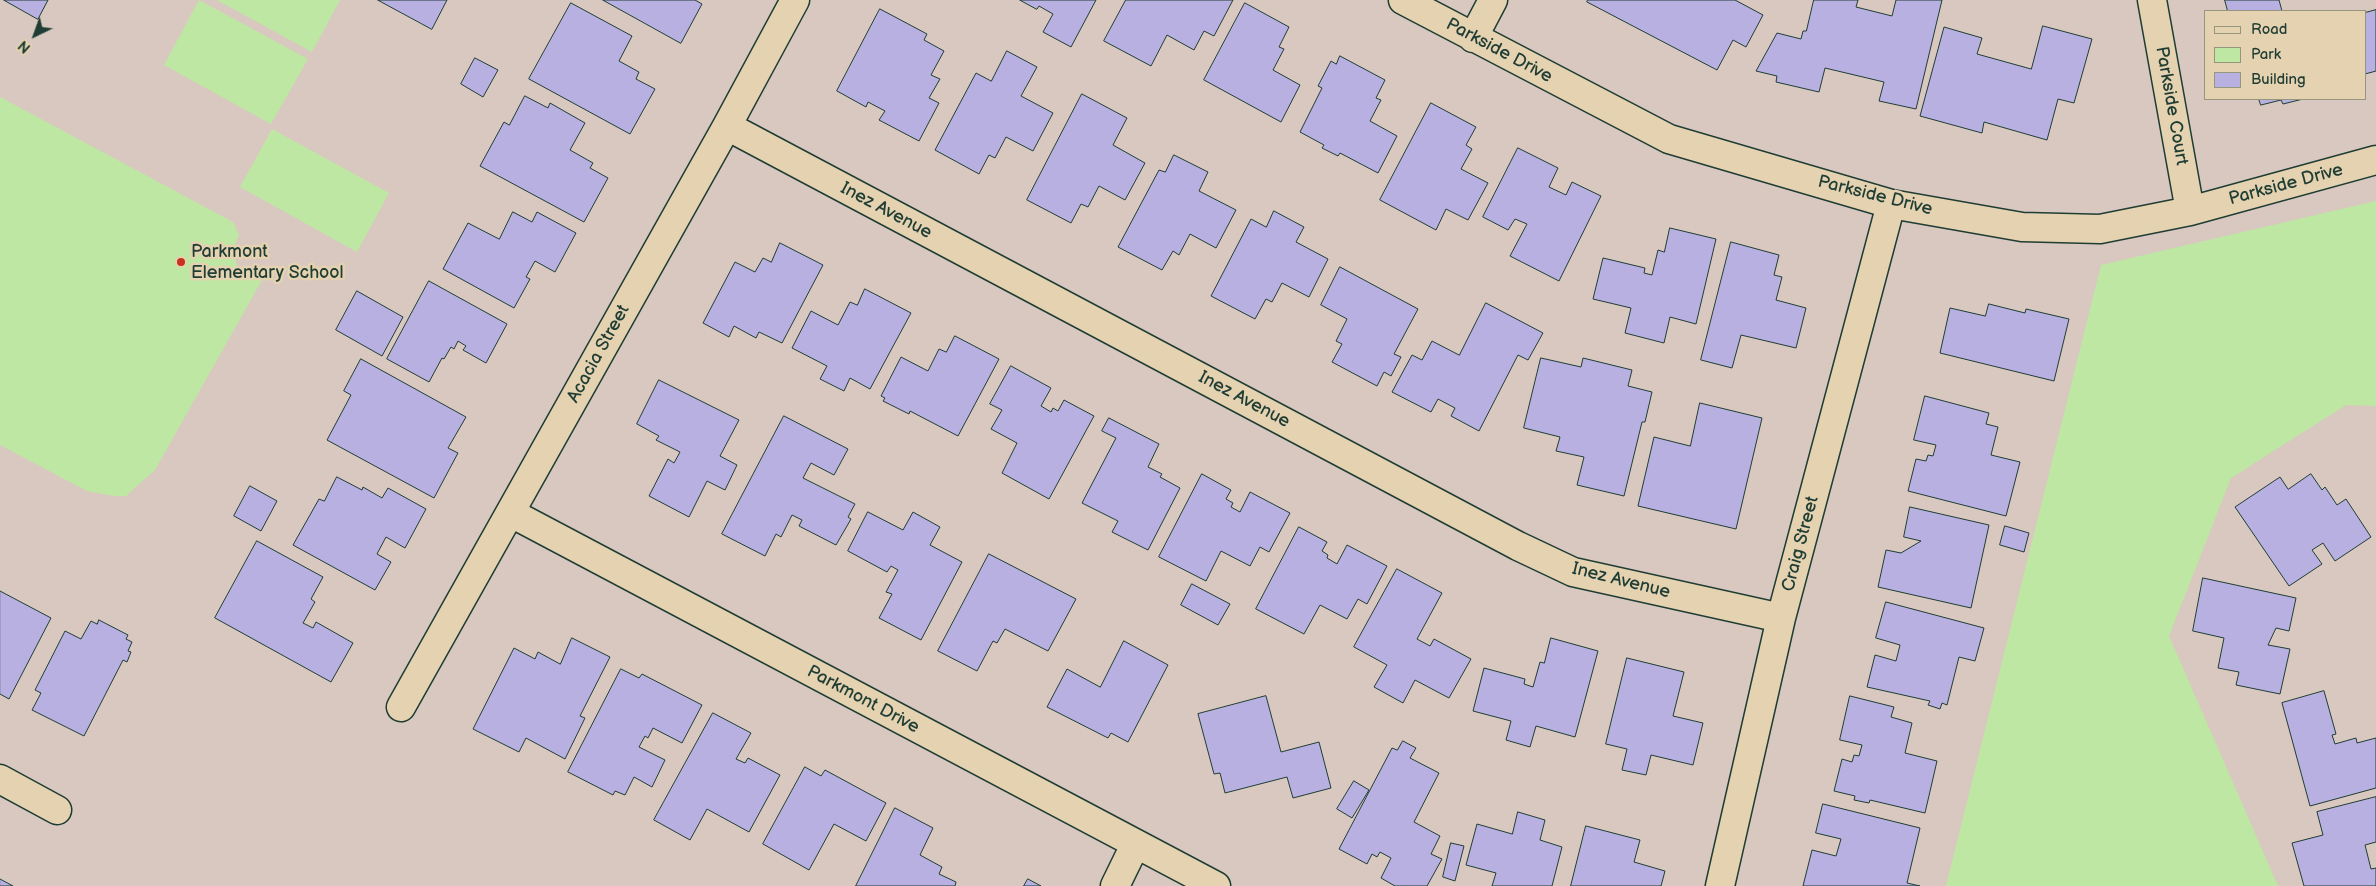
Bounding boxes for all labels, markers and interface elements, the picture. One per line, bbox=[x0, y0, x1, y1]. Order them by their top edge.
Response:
north arrow bbox=[10, 10, 60, 60]
legend bbox=[2204, 10, 2366, 100]
street label: Parkside Drive bbox=[1442, 14, 1556, 88]
text: Road bbox=[2251, 20, 2287, 39]
text: N bbox=[15, 37, 34, 56]
street label: Parkside Court bbox=[2150, 45, 2192, 167]
text: Park bbox=[2251, 45, 2281, 64]
text: Building bbox=[2251, 70, 2306, 89]
street label: Parkside Drive bbox=[2227, 159, 2345, 211]
street label: Parkside Drive bbox=[1815, 171, 1935, 221]
street label: Inez Avenue bbox=[837, 178, 935, 244]
place label: Parkmont Elementary School bbox=[191, 241, 344, 284]
marker: Parkmont Elementary School bbox=[175, 256, 187, 268]
street label: Acacia Street bbox=[563, 301, 635, 407]
street label: Inez Avenue bbox=[1195, 367, 1293, 433]
street label: Craig Street bbox=[1778, 494, 1824, 594]
street label: Inez Avenue bbox=[1570, 558, 1672, 604]
street label: Parkmont Drive bbox=[803, 661, 923, 739]

